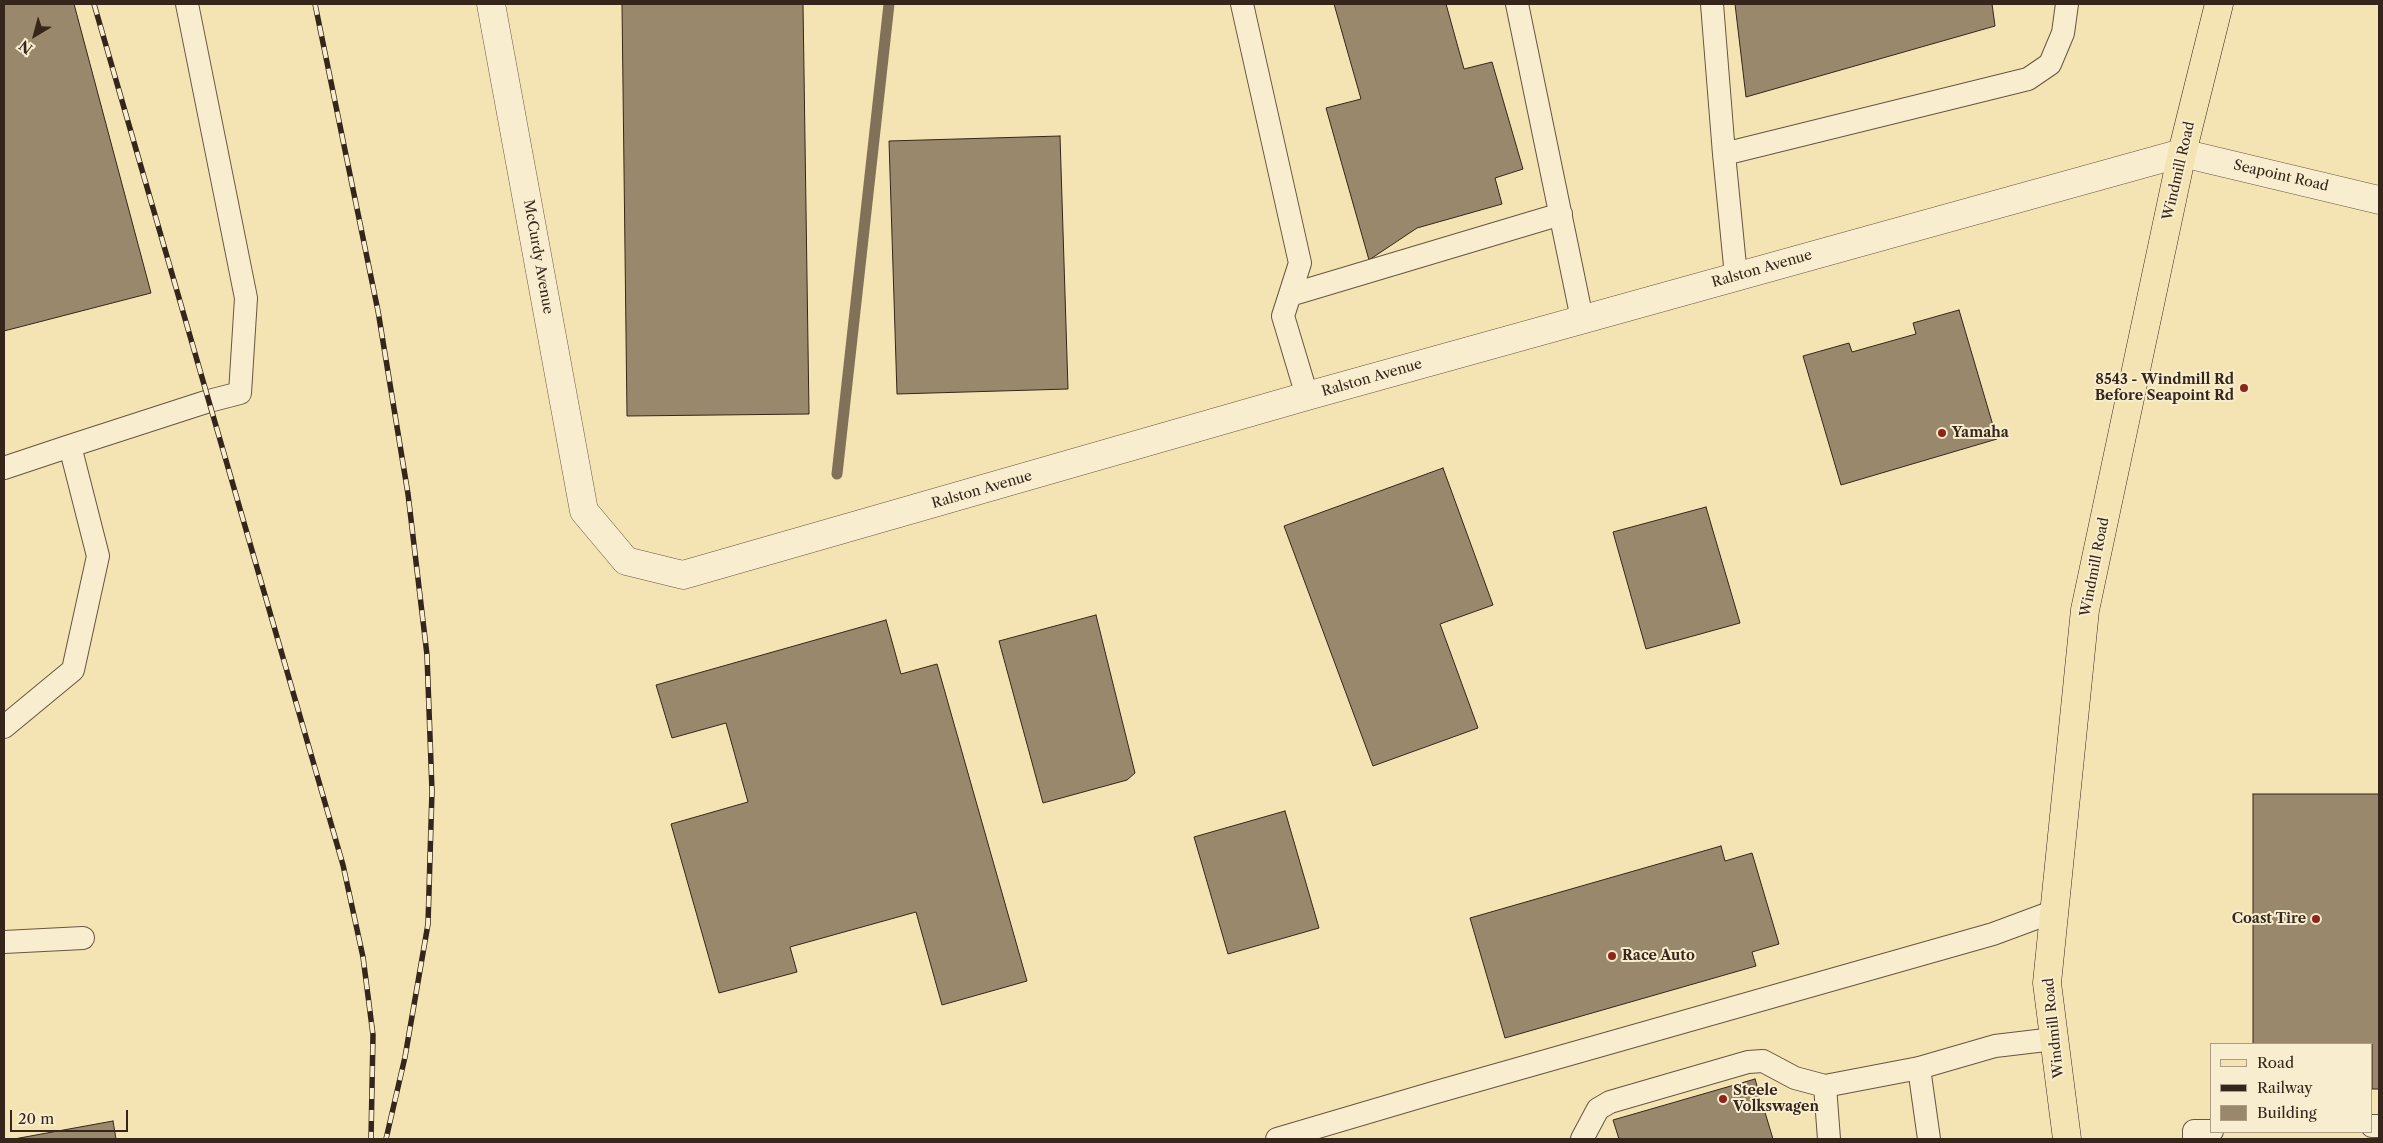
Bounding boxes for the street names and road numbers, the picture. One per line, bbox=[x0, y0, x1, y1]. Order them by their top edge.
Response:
street label: Windmill Road bbox=[2159, 120, 2199, 222]
street label: Seapoint Road bbox=[2232, 157, 2330, 195]
street label: McCurdy Avenue bbox=[520, 198, 556, 316]
street label: Ralston Avenue bbox=[1710, 247, 1814, 291]
street label: Ralston Avenue bbox=[1320, 356, 1424, 400]
street label: Ralston Avenue bbox=[930, 468, 1034, 512]
street label: Windmill Road bbox=[2077, 516, 2113, 618]
street label: Windmill Road bbox=[2040, 977, 2068, 1079]

